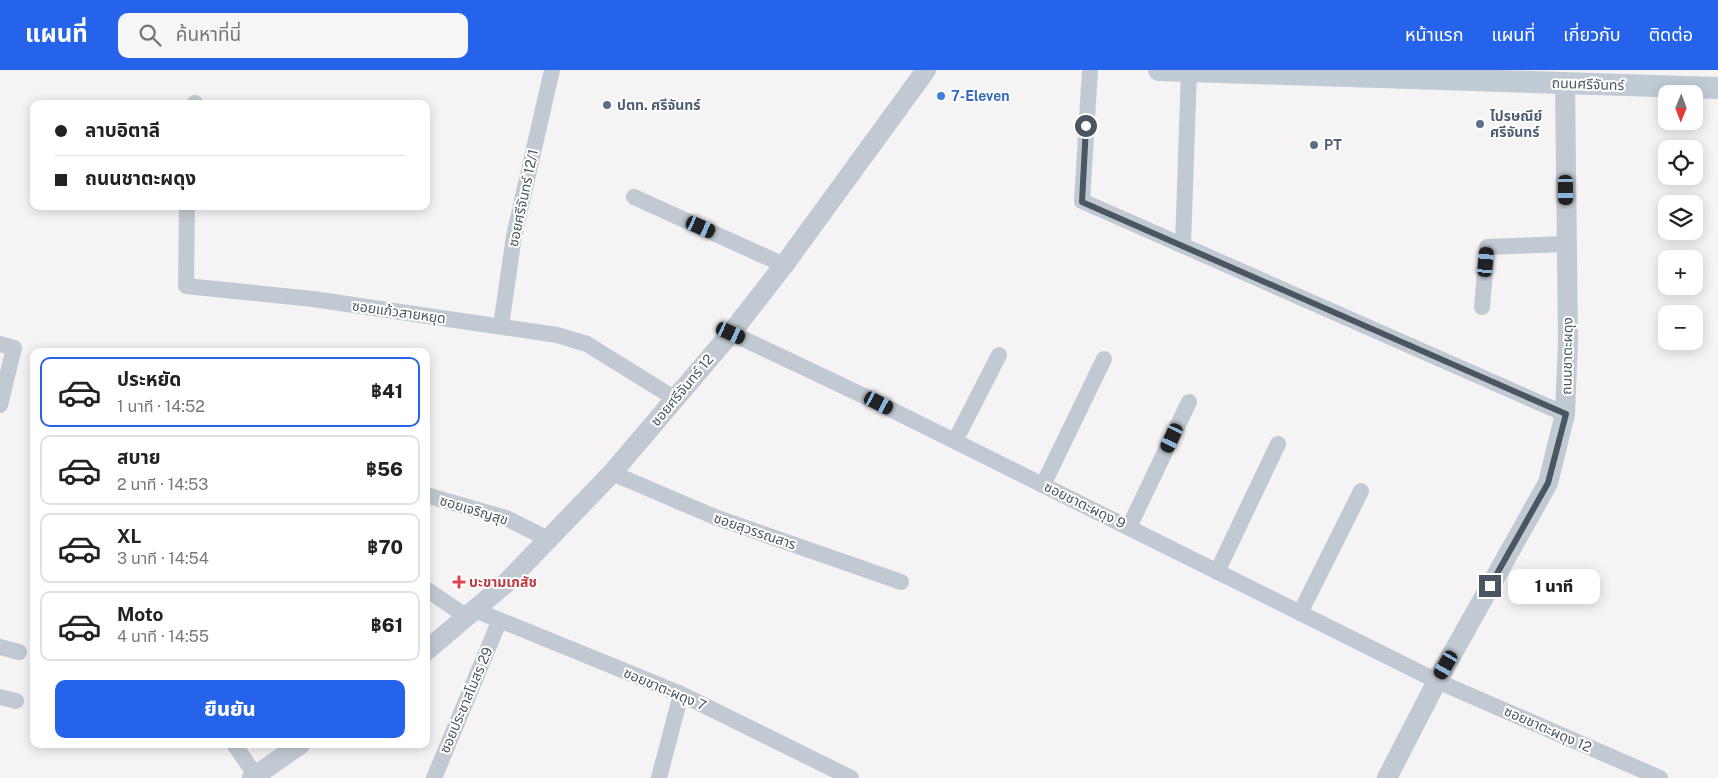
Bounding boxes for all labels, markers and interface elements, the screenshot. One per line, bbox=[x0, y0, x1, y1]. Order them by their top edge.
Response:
search box bbox=[118, 13, 468, 58]
text: แผนที่ bbox=[25, 19, 88, 47]
icon: search bbox=[136, 21, 164, 49]
text: ค้นหาที่นี่ bbox=[176, 23, 241, 45]
text: หน้าแรก bbox=[1405, 24, 1463, 45]
text: แผนที่ bbox=[1491, 24, 1535, 45]
text: เกี่ยวกับ bbox=[1563, 24, 1621, 45]
text: ติดต่อ bbox=[1649, 24, 1693, 45]
street label: ถนนศรีจันทร์ bbox=[1551, 75, 1625, 93]
north arrow bbox=[1658, 85, 1702, 130]
map controls bbox=[1658, 85, 1703, 350]
place label: 7-Eleven bbox=[951, 88, 1010, 104]
marker: 7-Eleven bbox=[935, 90, 947, 102]
place label: ปตท. ศรีจันทร์ bbox=[617, 97, 701, 113]
marker: ปตท. ศรีจันทร์ bbox=[601, 99, 613, 111]
place label: ไปรษณีย์ ศรีจันทร์ bbox=[1490, 108, 1542, 140]
route start bbox=[1075, 115, 1097, 137]
marker: ไปรษณีย์ ศรีจันทร์ bbox=[1474, 118, 1486, 130]
text: ลาบอิตาลี bbox=[85, 119, 160, 141]
place label: PT bbox=[1324, 137, 1342, 153]
marker: PT bbox=[1308, 139, 1320, 151]
button: locate bbox=[1658, 140, 1703, 185]
street label: ซอยศรีจันทร์ 12/1 bbox=[505, 148, 541, 248]
text: ถนนชาตะผดุง bbox=[85, 167, 196, 189]
car bbox=[1558, 175, 1573, 205]
button: layers bbox=[1658, 195, 1703, 240]
car bbox=[684, 214, 717, 240]
car bbox=[1477, 246, 1494, 278]
button: + bbox=[1658, 250, 1703, 295]
street label: ซอยแก้วสายหยุด bbox=[351, 297, 447, 327]
button: − bbox=[1658, 305, 1703, 350]
street label: ถนนชาตะผดุง bbox=[1558, 317, 1577, 395]
car bbox=[714, 320, 747, 346]
street label: ซอยศรีจันทร์ 12 bbox=[647, 351, 717, 429]
text: ประหยัด bbox=[117, 368, 181, 390]
icon: car bbox=[57, 370, 102, 415]
text: ฿41 bbox=[371, 380, 403, 402]
car bbox=[862, 390, 895, 416]
text: 1 นาที · 14:52 bbox=[117, 397, 205, 416]
car bbox=[1158, 421, 1185, 455]
text: สบาย bbox=[117, 446, 161, 468]
icon: car bbox=[57, 448, 102, 493]
text: ฿56 bbox=[366, 458, 403, 480]
text: 2 นาที · 14:53 bbox=[117, 475, 208, 494]
street label: ซอยชาตะผดุง 9 bbox=[1041, 478, 1129, 533]
street label: ซอยเจริญสุข bbox=[438, 492, 510, 529]
street label: ซอยสุวรรณสาร bbox=[711, 509, 798, 554]
text: XL bbox=[117, 525, 142, 547]
icon: car bbox=[57, 526, 102, 571]
text: ฿70 bbox=[367, 536, 403, 558]
text: 3 นาที · 14:54 bbox=[117, 549, 209, 568]
callout: 1 นาที bbox=[1508, 568, 1600, 604]
place label: บะขามเภสัช bbox=[469, 574, 537, 590]
route end bbox=[1479, 575, 1501, 597]
marker: บะขามเภสัช bbox=[453, 576, 465, 588]
text: 1 นาที bbox=[1535, 577, 1573, 596]
text: Moto bbox=[117, 603, 163, 625]
icon: car bbox=[57, 604, 102, 649]
text: ฿61 bbox=[371, 614, 403, 636]
text: 4 นาที · 14:55 bbox=[117, 627, 209, 646]
street label: ซอยประชาสโมสร 29 bbox=[436, 644, 496, 756]
car bbox=[1432, 648, 1459, 682]
street label: ซอยชาตะผดุง 7 bbox=[621, 664, 709, 715]
button: ยืนยัน bbox=[55, 680, 405, 738]
street label: ซอยชาตะผดุง 12 bbox=[1501, 703, 1594, 756]

